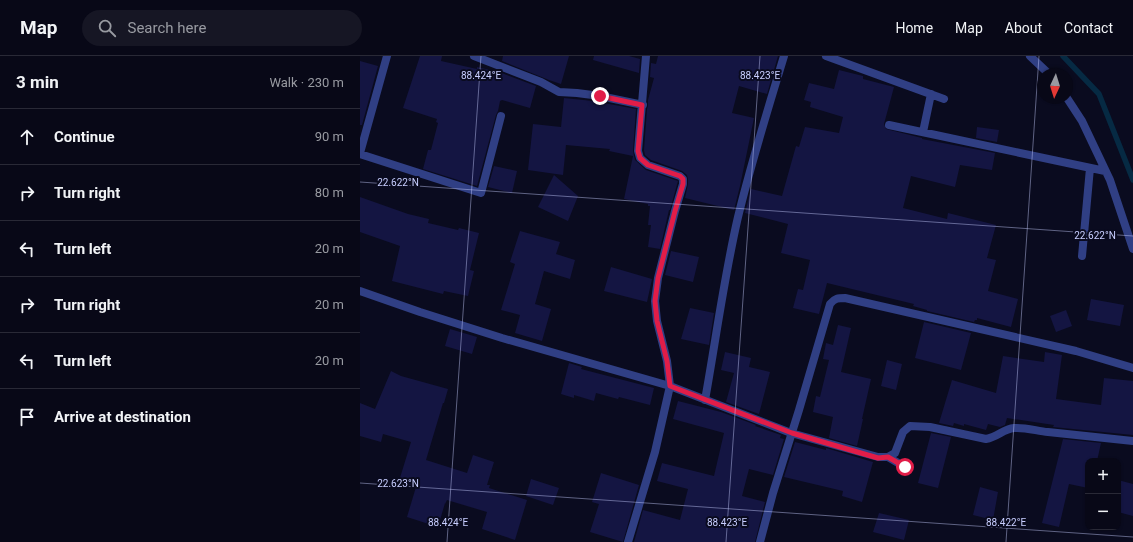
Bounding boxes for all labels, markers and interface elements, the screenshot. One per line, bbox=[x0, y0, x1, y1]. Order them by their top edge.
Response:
search box bbox=[82, 10, 362, 46]
text: Map bbox=[20, 16, 58, 39]
icon: search bbox=[96, 17, 118, 39]
text: Search here bbox=[128, 19, 206, 37]
text: Home bbox=[895, 20, 933, 36]
text: Map bbox=[955, 20, 983, 36]
text: About bbox=[1005, 20, 1042, 36]
text: Contact bbox=[1064, 20, 1113, 36]
north arrow bbox=[1037, 68, 1073, 104]
text: 88.424°E bbox=[461, 70, 501, 81]
text: 88.423°E bbox=[740, 70, 780, 81]
text: 3 min bbox=[16, 72, 59, 92]
text: Walk · 230 m bbox=[269, 75, 344, 90]
route end bbox=[591, 87, 609, 105]
icon: ahead bbox=[16, 126, 38, 148]
text: Continue bbox=[54, 128, 115, 146]
text: 90 m bbox=[315, 129, 344, 144]
text: 22.622°N bbox=[377, 177, 419, 188]
icon: right bbox=[16, 182, 38, 204]
text: Turn right bbox=[54, 184, 120, 202]
text: 80 m bbox=[315, 185, 344, 200]
text: 22.622°N bbox=[1074, 230, 1116, 241]
icon: left bbox=[16, 238, 38, 260]
text: Turn left bbox=[54, 240, 111, 258]
text: 20 m bbox=[315, 241, 344, 256]
icon: right bbox=[16, 294, 38, 316]
text: Turn right bbox=[54, 296, 120, 314]
text: 20 m bbox=[315, 297, 344, 312]
icon: left bbox=[16, 350, 38, 372]
text: Turn left bbox=[54, 352, 111, 370]
text: 20 m bbox=[315, 353, 344, 368]
icon: arrive bbox=[16, 406, 38, 428]
text: Arrive at destination bbox=[54, 408, 191, 426]
route start bbox=[896, 458, 914, 476]
map controls bbox=[1085, 458, 1121, 530]
button: + bbox=[1085, 458, 1121, 494]
text: 22.623°N bbox=[377, 478, 419, 489]
button: − bbox=[1085, 494, 1121, 530]
text: 88.424°E bbox=[428, 517, 468, 528]
text: 88.423°E bbox=[707, 517, 747, 528]
text: 88.422°E bbox=[986, 517, 1026, 528]

